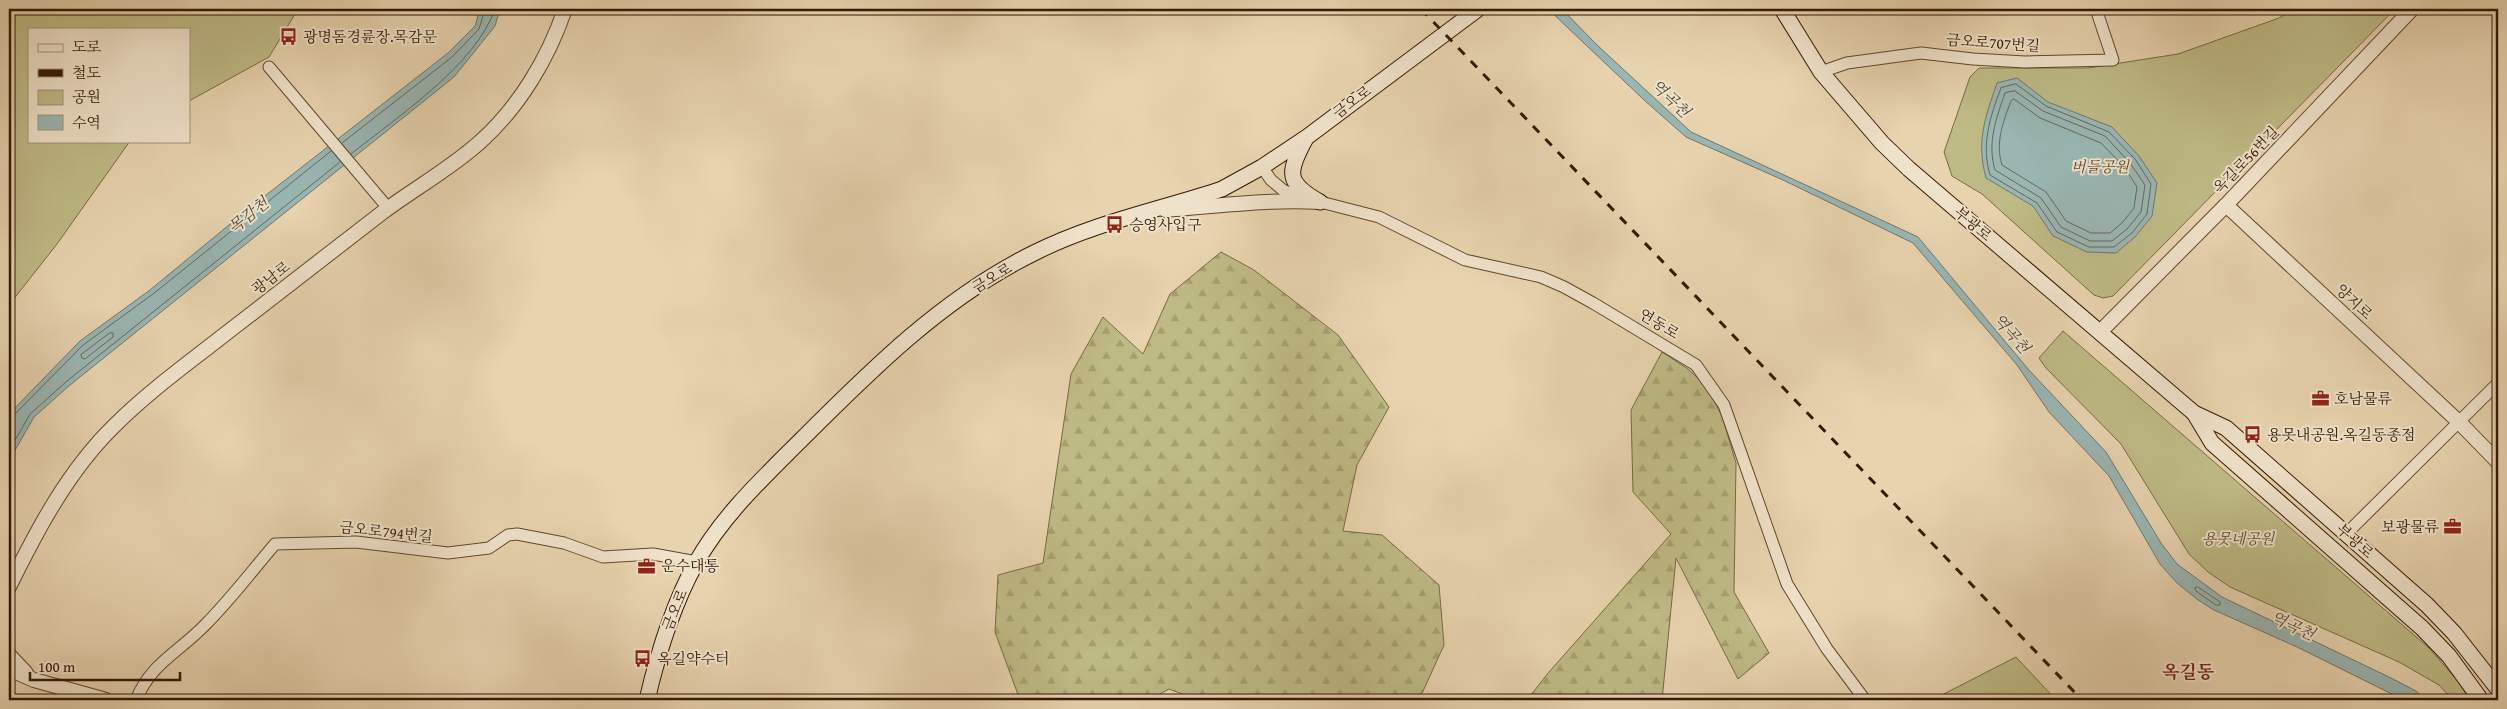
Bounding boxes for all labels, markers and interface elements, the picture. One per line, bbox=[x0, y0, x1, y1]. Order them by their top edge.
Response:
place label: 광명돔경륜장.목감문 bbox=[303, 26, 438, 47]
bus stop icon: 광명돔경륜장.목감문 bbox=[279, 27, 299, 47]
legend bbox=[28, 28, 190, 142]
street label: 금오로707번길 bbox=[1945, 29, 2041, 56]
text: 도로 bbox=[72, 36, 101, 57]
text: 철도 bbox=[72, 62, 101, 83]
water label: 역곡천 bbox=[1646, 73, 1697, 124]
street label: 금오로 bbox=[1328, 80, 1376, 123]
text: 공원 bbox=[72, 86, 101, 107]
text: 수역 bbox=[72, 112, 101, 133]
street label: 옥길로56번길 bbox=[2208, 121, 2283, 198]
park label: 버들공원 bbox=[2071, 156, 2130, 177]
water label: 목감천 bbox=[222, 190, 275, 239]
street label: 부광로 bbox=[1950, 202, 1997, 246]
place label: 승영사입구 bbox=[1129, 214, 1202, 235]
bus stop icon: 승영사입구 bbox=[1105, 215, 1125, 235]
street label: 광남로 bbox=[247, 256, 295, 299]
street label: 금오로 bbox=[968, 257, 1016, 298]
street label: 양지로 bbox=[2331, 279, 2378, 324]
street label: 연동로 bbox=[1635, 303, 1684, 344]
water label: 역곡천 bbox=[1988, 308, 2037, 360]
place label: 호남물류 bbox=[2334, 388, 2392, 409]
office icon: 호남물류 bbox=[2310, 389, 2330, 409]
place label: 용못내공원.옥길동종점 bbox=[2267, 424, 2416, 445]
bus stop icon: 용못내공원.옥길동종점 bbox=[2243, 425, 2263, 445]
street label: 금오로794번길 bbox=[338, 516, 434, 547]
place label: 보광물류 bbox=[2381, 516, 2440, 537]
office icon: 보광물류 bbox=[2443, 517, 2463, 537]
street label: 부광로 bbox=[2332, 518, 2379, 563]
park label: 용못네공원 bbox=[2202, 528, 2276, 549]
place label: 운수대통 bbox=[661, 555, 719, 576]
office icon: 운수대통 bbox=[637, 556, 657, 576]
street label: 금오로 bbox=[657, 585, 693, 634]
water label: 역곡천 bbox=[2267, 604, 2320, 646]
place label: 옥길약수터 bbox=[657, 648, 729, 669]
scale bar bbox=[30, 649, 180, 681]
bus stop icon: 옥길약수터 bbox=[633, 649, 653, 669]
text: 100 m bbox=[38, 656, 76, 677]
district label: 옥길동 bbox=[2162, 658, 2215, 685]

